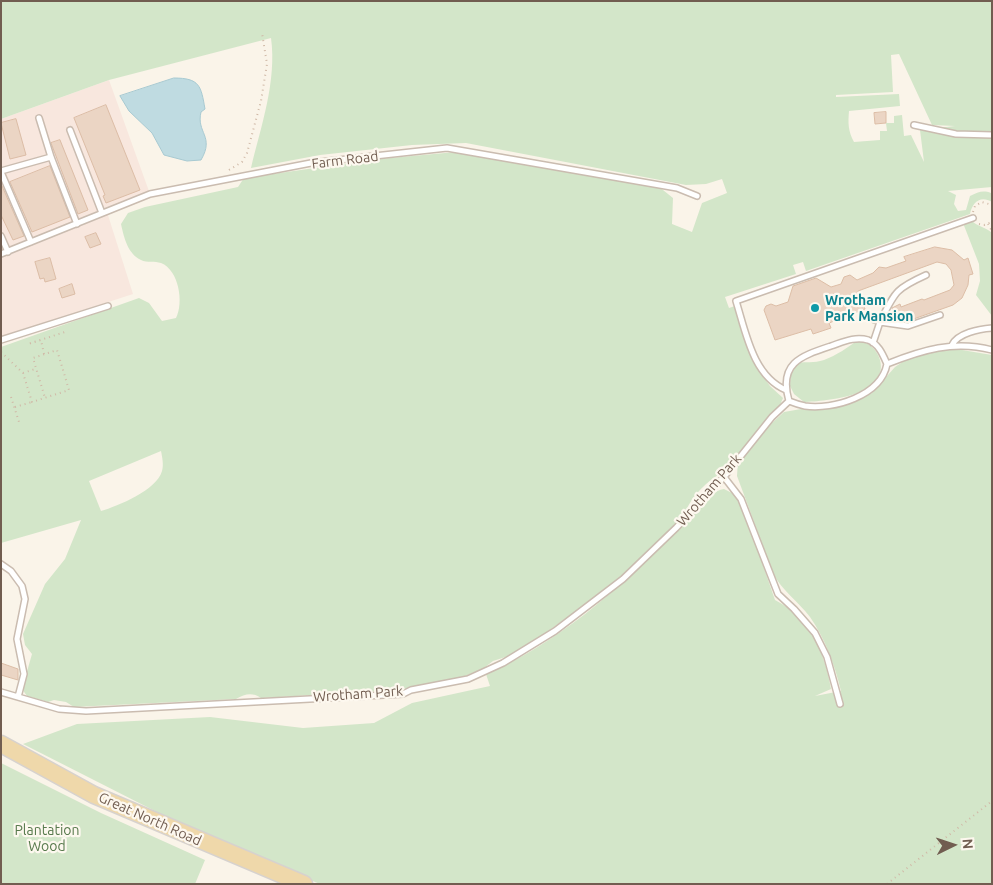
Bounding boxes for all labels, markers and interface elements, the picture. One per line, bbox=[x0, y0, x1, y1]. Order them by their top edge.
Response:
street label: Farm Road bbox=[311, 148, 379, 172]
place label: Wrotham Park Mansion bbox=[825, 292, 914, 324]
marker: Wrotham Park Mansion bbox=[809, 302, 821, 314]
street label: Wrotham Park bbox=[673, 451, 745, 529]
street label: Wrotham Park bbox=[312, 682, 404, 706]
street label: Great North Road bbox=[96, 789, 204, 849]
north arrow bbox=[928, 820, 978, 870]
park label: Plantation Wood bbox=[14, 822, 80, 854]
text: N bbox=[960, 838, 976, 850]

